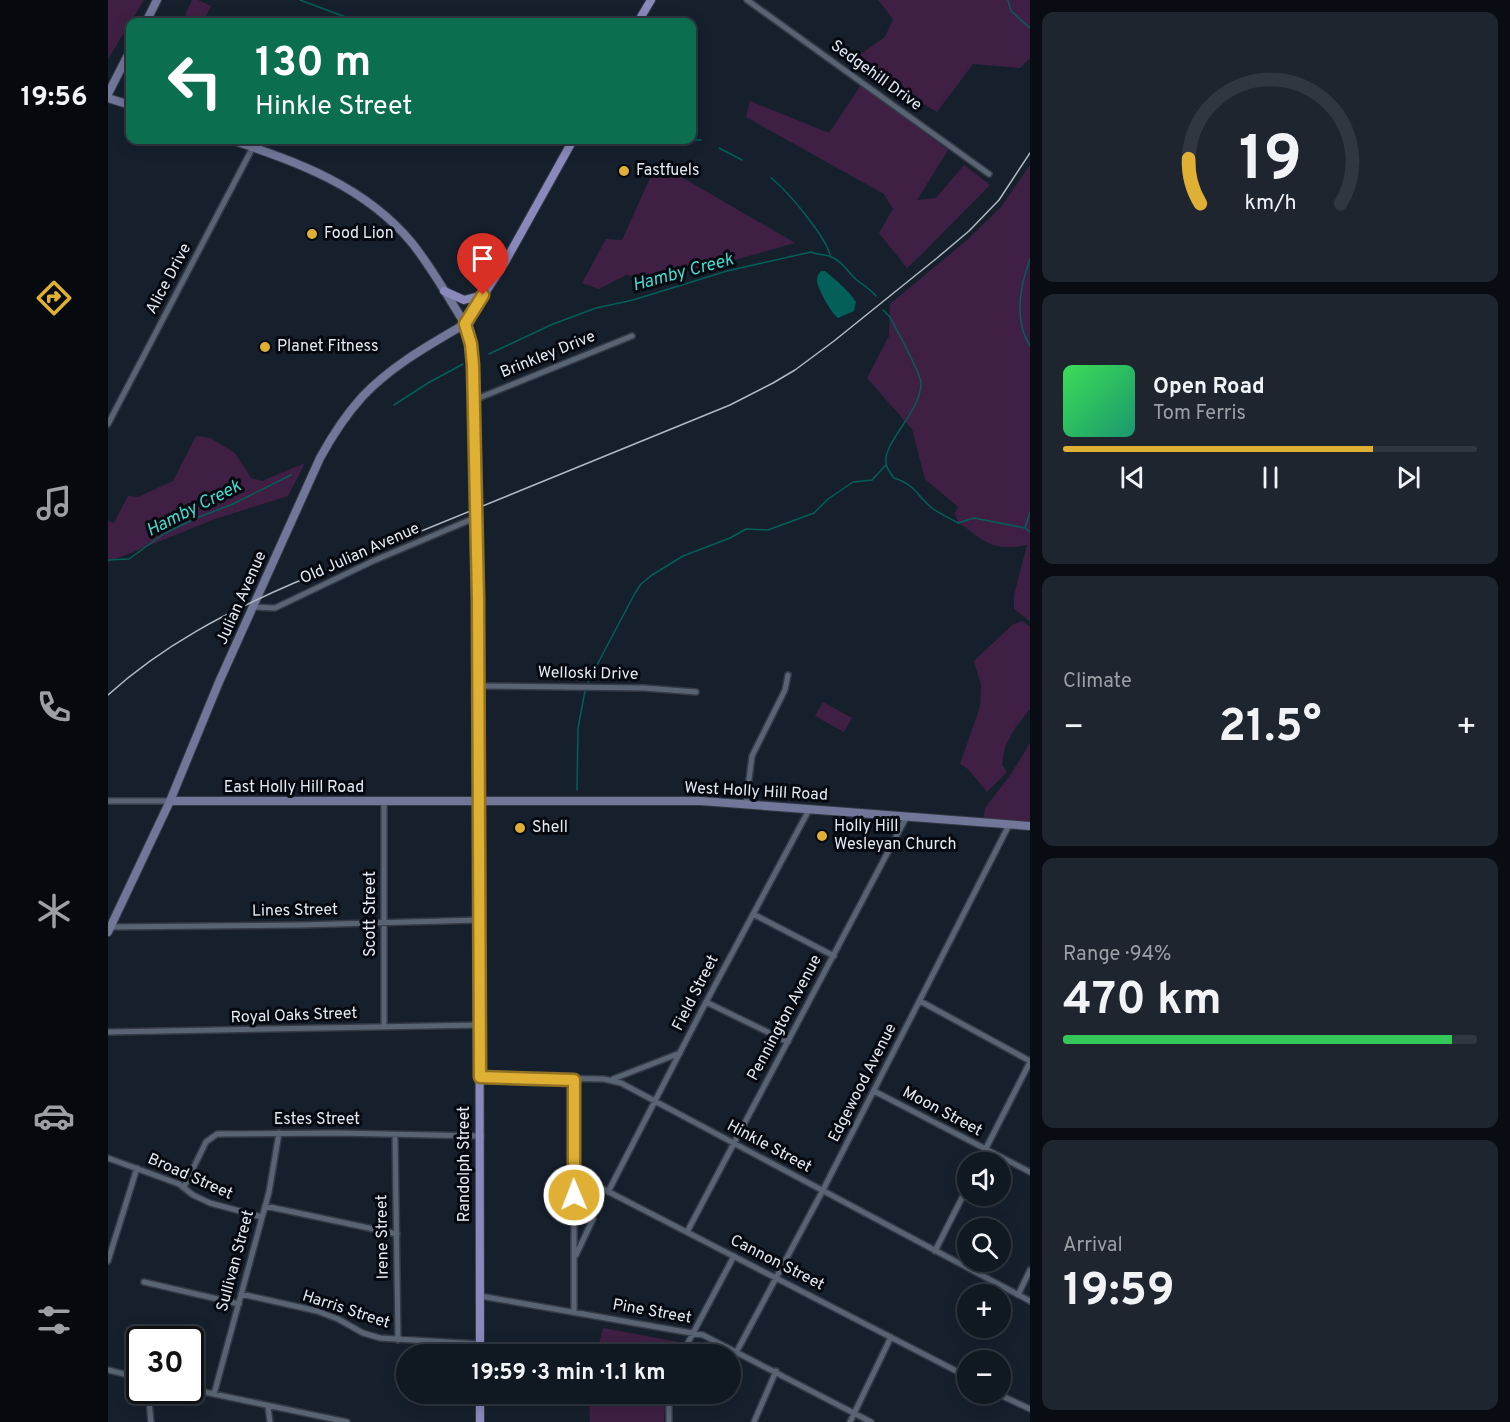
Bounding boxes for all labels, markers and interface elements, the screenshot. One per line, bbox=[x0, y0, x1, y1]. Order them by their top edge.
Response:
street label: Sedgehill Drive bbox=[826, 36, 926, 116]
text: 130 m bbox=[255, 38, 371, 91]
icon: left bbox=[156, 42, 234, 120]
text: 19:56 bbox=[20, 81, 88, 115]
text: Hinkle Street bbox=[255, 90, 413, 124]
text: 19 bbox=[1238, 123, 1302, 202]
place label: Fastfuels bbox=[636, 161, 700, 181]
marker: Fastfuels bbox=[617, 164, 631, 178]
text: km/h bbox=[1244, 190, 1296, 217]
place label: Food Lion bbox=[324, 224, 394, 244]
marker: Food Lion bbox=[305, 227, 319, 241]
pin bbox=[457, 233, 508, 295]
street label: Alice Drive bbox=[142, 240, 196, 318]
icon: arrive bbox=[466, 242, 499, 275]
water label: Hamby Creek bbox=[630, 248, 737, 298]
icon: directions bbox=[33, 277, 75, 319]
street label: Brinkley Drive bbox=[498, 327, 598, 383]
place label: Planet Fitness bbox=[277, 337, 379, 357]
marker: Planet Fitness bbox=[258, 340, 272, 354]
text: Open Road bbox=[1153, 374, 1265, 401]
text: Tom Ferris bbox=[1153, 401, 1246, 427]
icon: previous bbox=[1116, 461, 1149, 494]
icon: pause bbox=[1254, 461, 1287, 494]
icon: next bbox=[1392, 461, 1425, 494]
water label: Hamby Creek bbox=[143, 475, 246, 543]
icon: music bbox=[33, 482, 75, 524]
street label: Old Julian Avenue bbox=[297, 519, 423, 589]
street label: Julian Avenue bbox=[212, 548, 272, 648]
street label: Welloski Drive bbox=[538, 663, 638, 685]
text: Climate bbox=[1063, 669, 1132, 695]
icon: phone bbox=[33, 686, 75, 728]
text: 21.5° bbox=[1219, 700, 1321, 757]
text: − bbox=[1063, 708, 1084, 750]
text: + bbox=[1456, 708, 1477, 750]
street label: East Holly Hill Road bbox=[224, 778, 364, 798]
street label: West Holly Hill Road bbox=[684, 778, 828, 806]
place label: Holly Hill Wesleyan Church bbox=[834, 817, 956, 855]
place label: Shell bbox=[532, 818, 568, 838]
marker: Shell bbox=[513, 821, 527, 835]
marker: Holly Hill Wesleyan Church bbox=[815, 829, 829, 843]
street label: Scott Street bbox=[361, 871, 381, 957]
icon: climate bbox=[33, 890, 75, 932]
street label: Lines Street bbox=[252, 900, 338, 922]
text: Range · 94% bbox=[1063, 942, 1172, 968]
street label: Field Street bbox=[668, 952, 724, 1034]
street label: Pennington Avenue bbox=[743, 952, 827, 1084]
text: 470 km bbox=[1063, 973, 1222, 1030]
street label: Royal Oaks Street bbox=[230, 1004, 358, 1028]
street label: Edgewood Avenue bbox=[824, 1020, 902, 1146]
street label: Moon Street bbox=[899, 1083, 985, 1141]
icon: car bbox=[33, 1095, 75, 1137]
street label: Randolph Street bbox=[455, 1106, 475, 1222]
street label: Estes Street bbox=[274, 1110, 360, 1130]
street label: Hinkle Street bbox=[723, 1116, 815, 1178]
street label: Broad Street bbox=[144, 1149, 236, 1205]
map controls bbox=[957, 1152, 1011, 1404]
button: sound bbox=[957, 1152, 1011, 1206]
position arrow bbox=[542, 1163, 606, 1227]
street label: Irene Street bbox=[372, 1194, 394, 1280]
street label: Sullivan Street bbox=[213, 1208, 259, 1314]
button: search bbox=[957, 1218, 1011, 1272]
street label: Cannon Street bbox=[727, 1231, 827, 1295]
text: Arrival bbox=[1063, 1233, 1123, 1259]
text: 19:59 bbox=[1063, 1264, 1175, 1321]
button: + bbox=[957, 1284, 1011, 1338]
street label: Harris Street bbox=[300, 1286, 392, 1334]
street label: Pine Street bbox=[611, 1295, 693, 1329]
icon: filters bbox=[33, 1299, 75, 1341]
speed limit sign: 30 bbox=[126, 1326, 204, 1404]
button: − bbox=[957, 1350, 1011, 1404]
text: 19:59 · 3 min · 1.1 km bbox=[471, 1360, 666, 1387]

